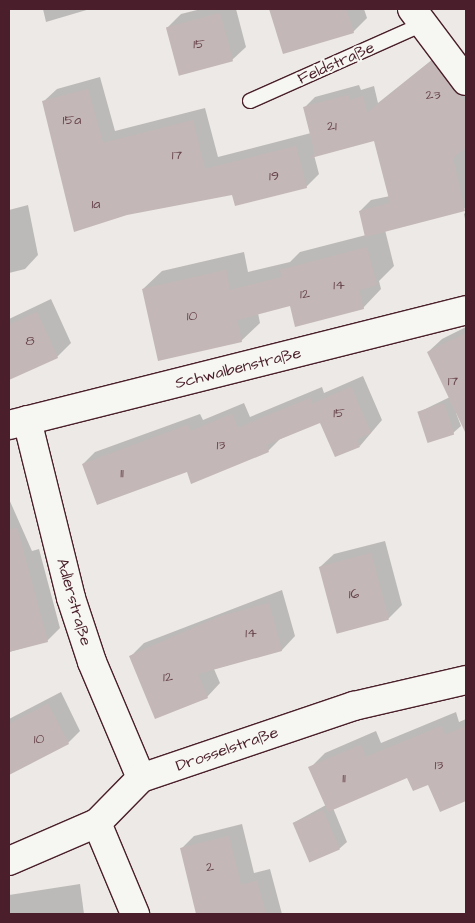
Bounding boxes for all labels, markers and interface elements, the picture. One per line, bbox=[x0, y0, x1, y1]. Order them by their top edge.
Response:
house number: 15 bbox=[193, 36, 205, 52]
street label: Feldstraße bbox=[295, 38, 377, 88]
house number: 23 bbox=[425, 87, 441, 103]
house number: 15a bbox=[63, 112, 81, 128]
house number: 21 bbox=[327, 118, 337, 134]
house number: 17 bbox=[172, 147, 182, 163]
house number: 19 bbox=[269, 168, 279, 184]
house number: 1a bbox=[92, 196, 100, 212]
house number: 14 bbox=[333, 277, 345, 293]
house number: 12 bbox=[300, 286, 310, 302]
house number: 10 bbox=[187, 308, 197, 324]
house number: 8 bbox=[25, 333, 35, 349]
street label: Schwalbenstraße bbox=[173, 343, 303, 393]
house number: 17 bbox=[448, 373, 458, 389]
house number: 15 bbox=[333, 405, 345, 421]
house number: 13 bbox=[217, 437, 225, 453]
house number: 11 bbox=[120, 465, 124, 481]
street label: Adlerstraße bbox=[52, 556, 96, 648]
house number: 16 bbox=[349, 586, 359, 602]
house number: 14 bbox=[245, 625, 257, 641]
house number: 12 bbox=[163, 669, 173, 685]
street label: Drosselstraße bbox=[173, 723, 281, 775]
house number: 10 bbox=[34, 731, 44, 747]
house number: 13 bbox=[435, 757, 443, 773]
house number: 11 bbox=[342, 770, 346, 786]
house number: 2 bbox=[206, 859, 214, 875]

